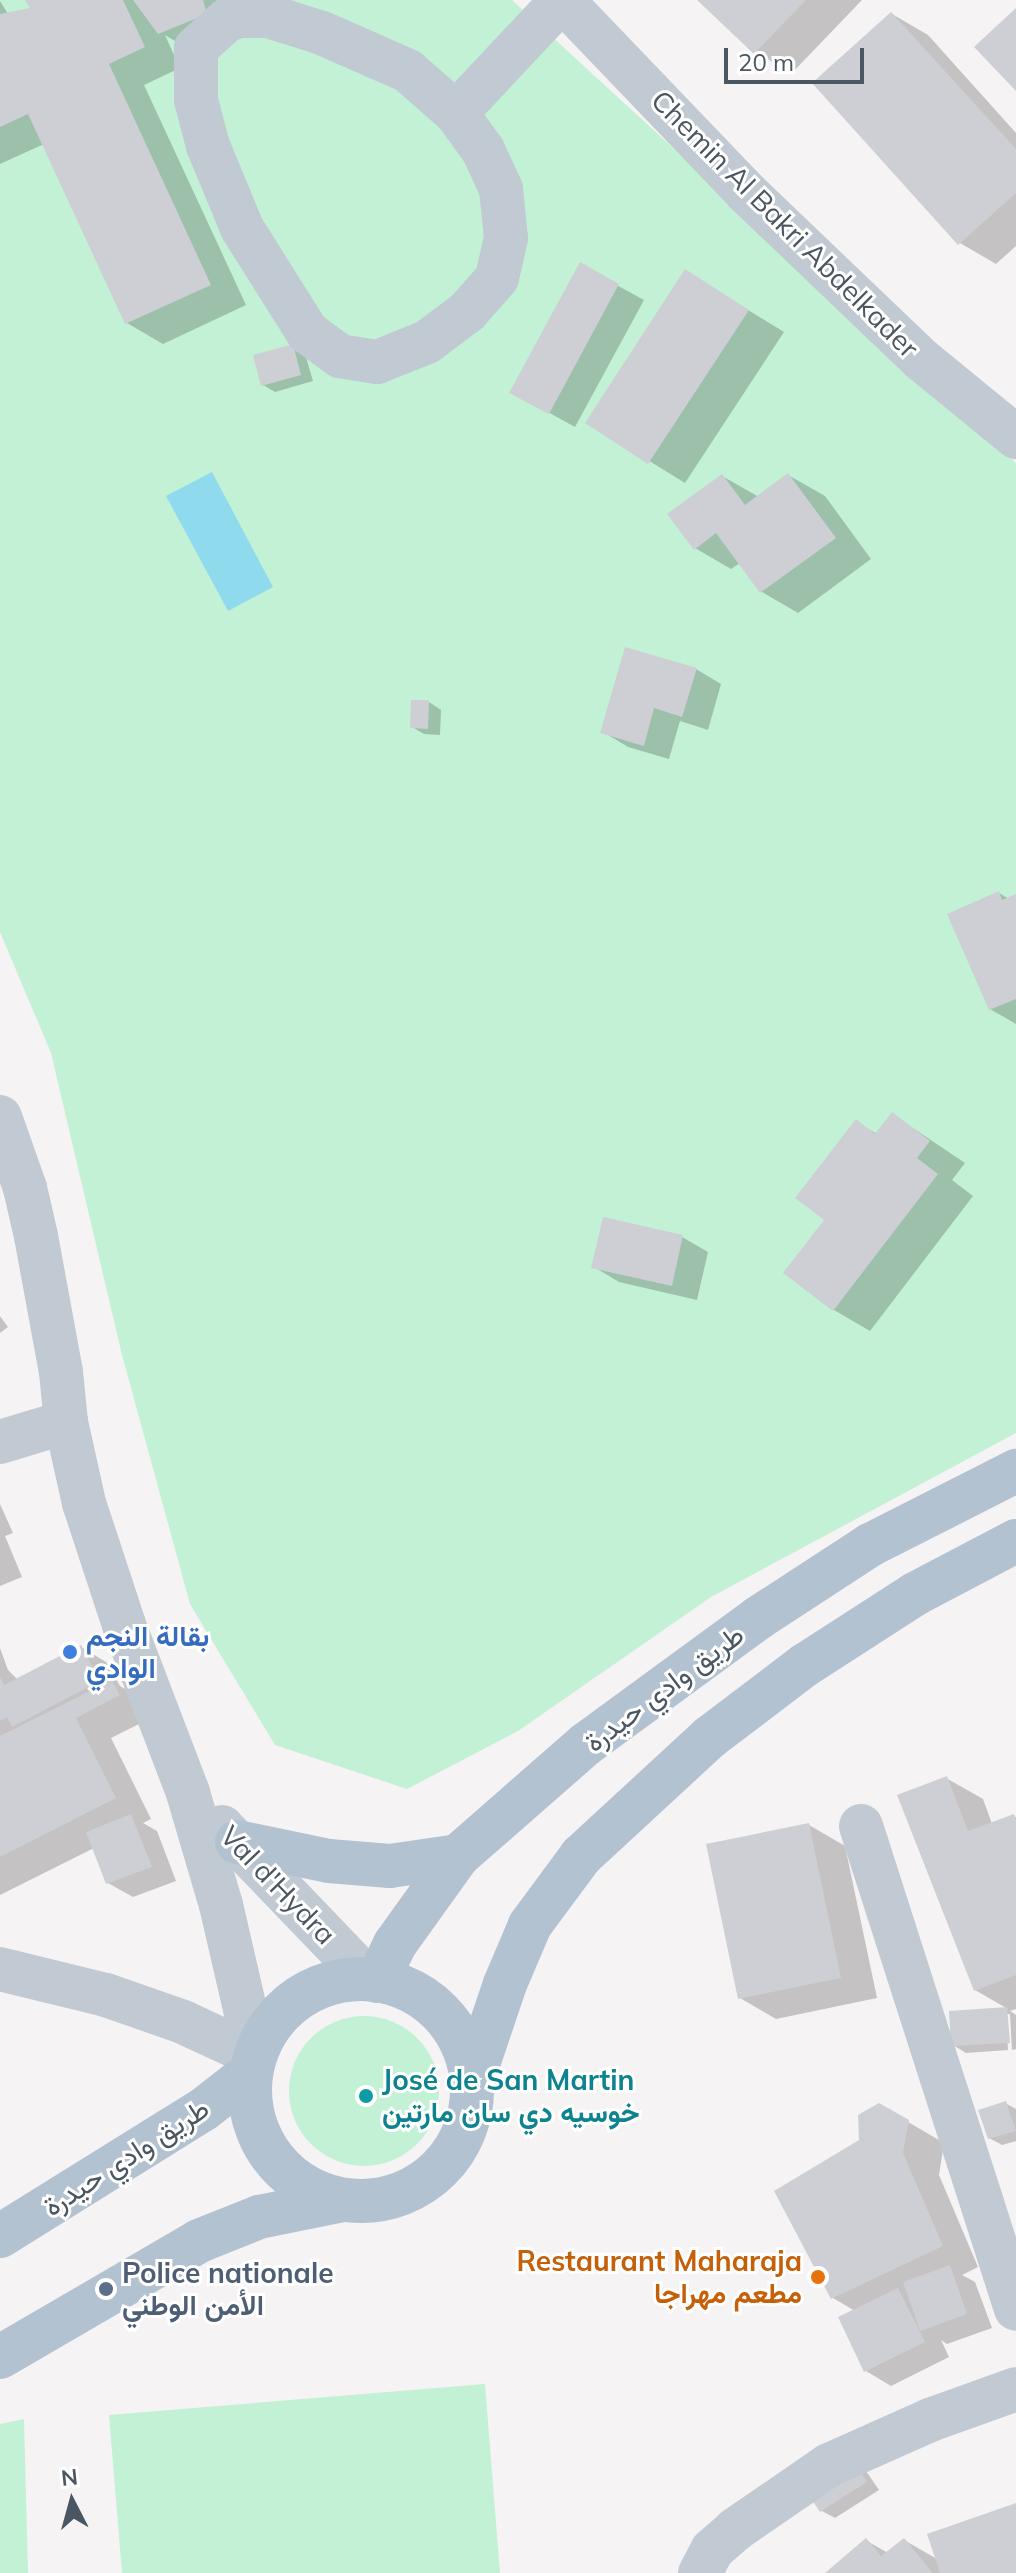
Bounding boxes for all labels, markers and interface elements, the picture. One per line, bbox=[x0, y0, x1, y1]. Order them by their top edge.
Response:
scale bar bbox=[728, 32, 868, 82]
text: 20 m bbox=[738, 47, 794, 77]
street label: Chemin Al Bakri Abdelkader bbox=[644, 83, 926, 365]
street label: طريق وادي حيدرة bbox=[578, 1617, 750, 1759]
place label: بقالة النجم الوادي bbox=[86, 1619, 209, 1685]
marker: بقالة النجم الوادي bbox=[61, 1643, 79, 1661]
street label: Val d'Hydra bbox=[213, 1819, 343, 1951]
place label: José de San Martin خوسيه دي سان مارتين bbox=[382, 2063, 639, 2129]
marker: José de San Martin خوسيه دي سان مارتين bbox=[357, 2087, 375, 2105]
street label: طريق وادي حيدرة bbox=[37, 2091, 215, 2223]
place label: Restaurant Maharaja مطعم مهراجا bbox=[517, 2244, 802, 2310]
place label: Police nationale الأمن الوطني bbox=[122, 2256, 334, 2322]
marker: Restaurant Maharaja مطعم مهراجا bbox=[809, 2268, 827, 2286]
marker: Police nationale الأمن الوطني bbox=[97, 2280, 115, 2298]
north arrow bbox=[32, 2461, 112, 2541]
text: N bbox=[60, 2462, 79, 2492]

